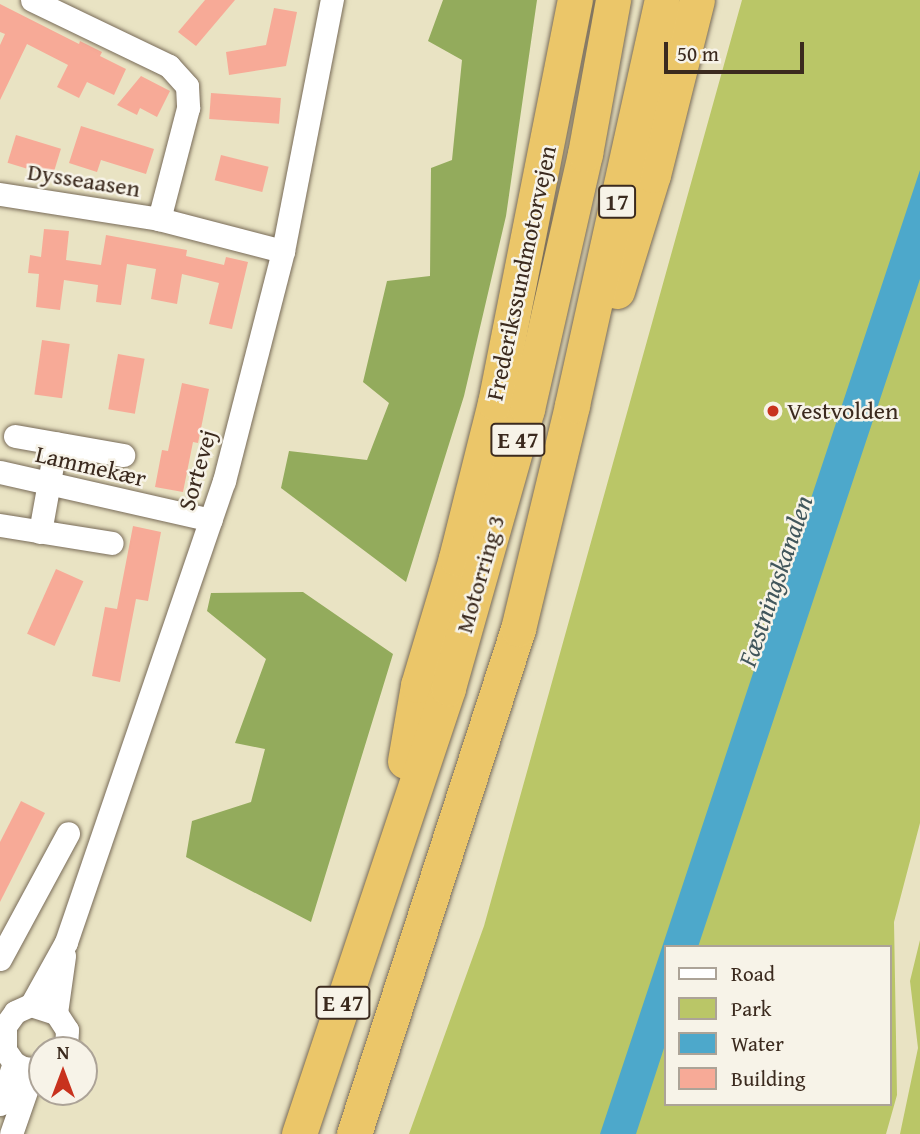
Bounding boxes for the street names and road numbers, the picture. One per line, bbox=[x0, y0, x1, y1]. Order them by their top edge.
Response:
street label: Frederikssundmotorvejen bbox=[480, 143, 562, 403]
street label: Dysseaasen bbox=[26, 157, 142, 203]
road number: 17 bbox=[598, 182, 636, 222]
road number: E 47 bbox=[490, 420, 546, 460]
street label: Sortevej bbox=[172, 426, 222, 514]
street label: Lammekær bbox=[33, 439, 149, 493]
street label: Motorring 3 bbox=[449, 512, 511, 636]
road number: E 47 bbox=[315, 984, 371, 1022]

